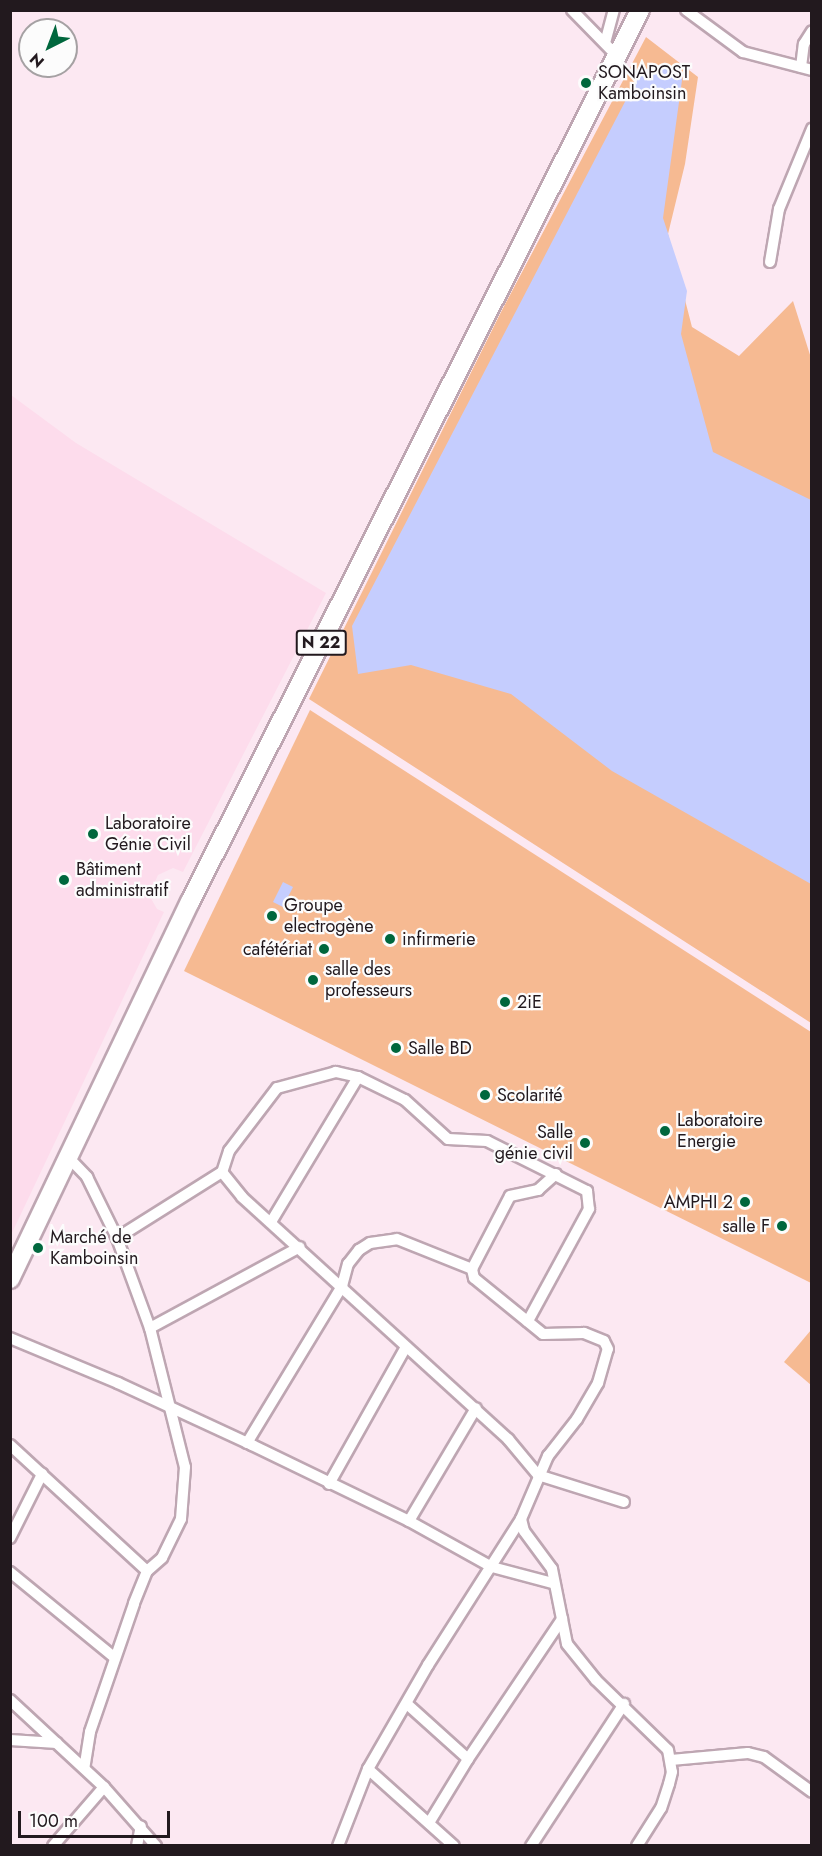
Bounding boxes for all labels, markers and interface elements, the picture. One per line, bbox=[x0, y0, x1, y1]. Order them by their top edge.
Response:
north arrow bbox=[18, 18, 78, 78]
text: N bbox=[25, 47, 49, 73]
place label: SONAPOST Kamboinsin bbox=[598, 62, 690, 104]
marker: SONAPOST Kamboinsin bbox=[579, 76, 593, 90]
road number: N 22 bbox=[296, 630, 346, 656]
place label: Laboratoire Génie Civil bbox=[105, 813, 191, 856]
marker: Laboratoire Génie Civil bbox=[86, 827, 100, 841]
place label: Bâtiment administratif bbox=[76, 859, 168, 902]
marker: Bâtiment administratif bbox=[57, 873, 71, 887]
place label: Groupe electrogène bbox=[284, 895, 374, 938]
marker: Groupe electrogène bbox=[265, 909, 279, 923]
place label: infirmerie bbox=[402, 928, 476, 950]
marker: infirmerie bbox=[383, 932, 397, 946]
place label: cafétériat bbox=[243, 938, 312, 960]
marker: cafétériat bbox=[317, 942, 331, 956]
place label: salle des professeurs bbox=[325, 959, 412, 1002]
marker: salle des professeurs bbox=[306, 973, 320, 987]
place label: 2iE bbox=[517, 991, 542, 1013]
marker: 2iE bbox=[498, 995, 512, 1009]
place label: Salle BD bbox=[408, 1037, 472, 1059]
marker: Salle BD bbox=[389, 1041, 403, 1055]
place label: Scolarité bbox=[497, 1084, 563, 1106]
marker: Scolarité bbox=[478, 1088, 492, 1102]
place label: Laboratoire Energie bbox=[677, 1110, 763, 1152]
place label: Salle génie civil bbox=[495, 1122, 573, 1164]
marker: Laboratoire Energie bbox=[658, 1124, 672, 1138]
marker: Salle génie civil bbox=[578, 1136, 592, 1150]
place label: AMPHI 2 bbox=[664, 1191, 733, 1213]
marker: AMPHI 2 bbox=[738, 1195, 752, 1209]
place label: salle F bbox=[722, 1215, 770, 1237]
marker: salle F bbox=[775, 1219, 789, 1233]
place label: Marché de Kamboinsin bbox=[50, 1227, 138, 1270]
marker: Marché de Kamboinsin bbox=[31, 1241, 45, 1255]
scale bar bbox=[21, 1799, 172, 1837]
text: 100 m bbox=[29, 1808, 78, 1834]

